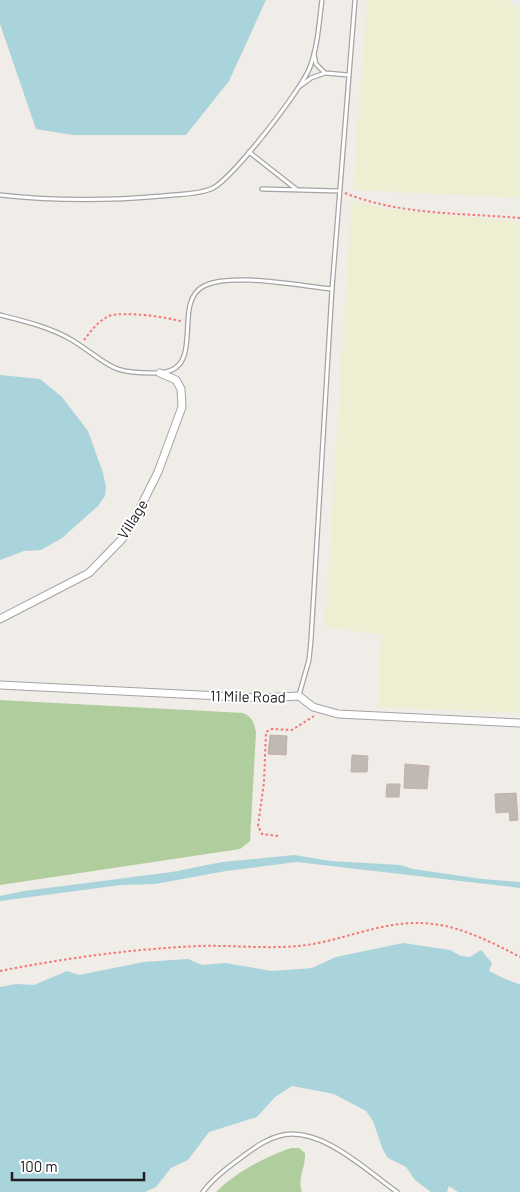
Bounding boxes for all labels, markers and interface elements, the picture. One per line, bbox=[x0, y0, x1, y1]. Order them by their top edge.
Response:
street label: Village bbox=[113, 496, 151, 542]
street label: 11 Mile Road bbox=[210, 686, 286, 706]
scale bar bbox=[12, 1150, 145, 1182]
text: 100 m bbox=[20, 1157, 58, 1175]

